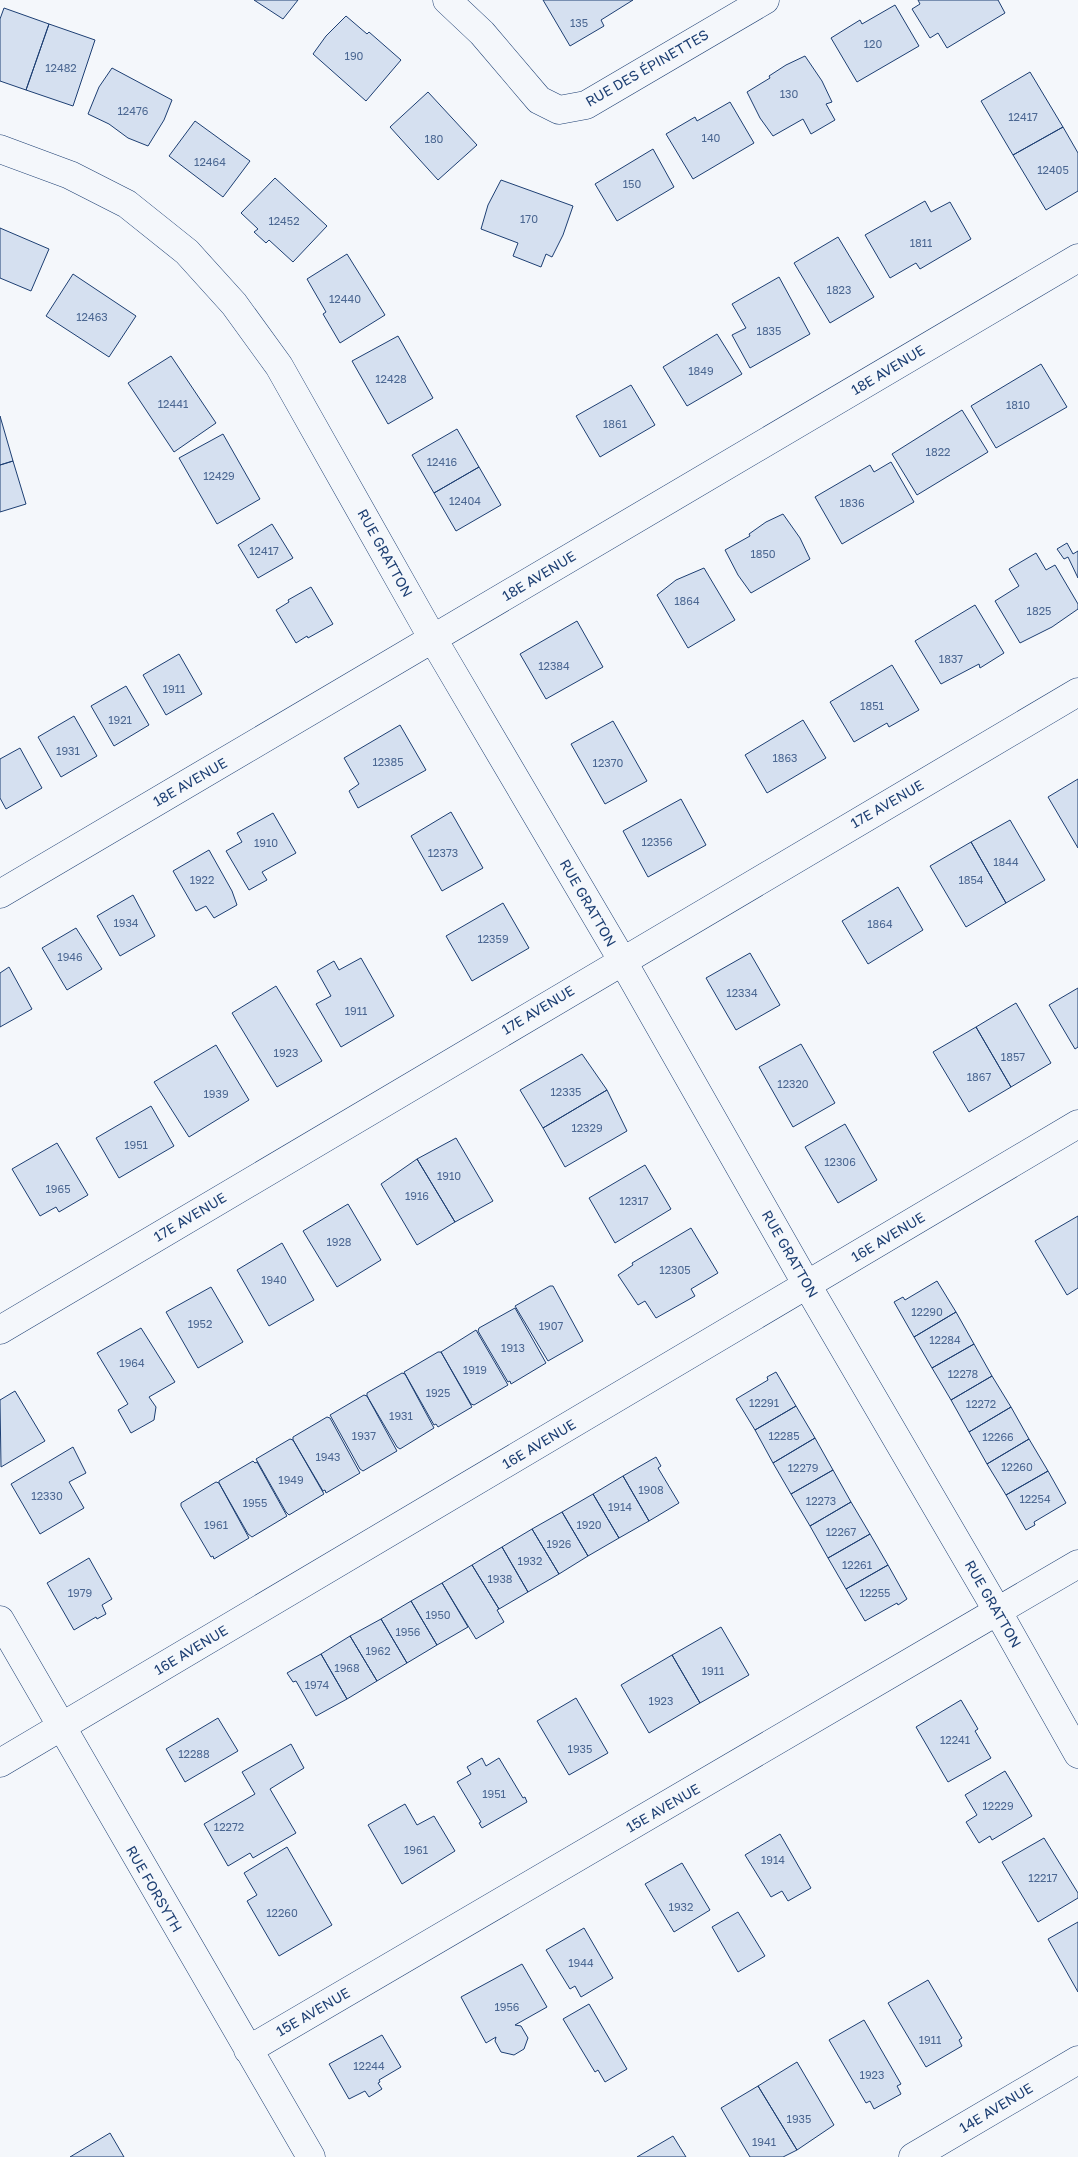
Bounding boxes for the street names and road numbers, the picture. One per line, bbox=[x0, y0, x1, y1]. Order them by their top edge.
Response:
street label: RUE DES ÉPINETTES bbox=[582, 25, 711, 110]
street label: 18E AVENUE bbox=[848, 341, 928, 398]
street label: RUE GRATTON bbox=[354, 506, 417, 600]
street label: 18E AVENUE bbox=[499, 547, 579, 604]
street label: 18E AVENUE bbox=[150, 754, 230, 810]
street label: 17E AVENUE bbox=[847, 776, 926, 831]
street label: RUE GRATTON bbox=[557, 856, 620, 949]
street label: 17E AVENUE bbox=[498, 981, 577, 1038]
street label: 17E AVENUE bbox=[150, 1188, 229, 1245]
street label: RUE GRATTON bbox=[759, 1207, 822, 1300]
street label: 16E AVENUE bbox=[848, 1208, 928, 1265]
street label: 16E AVENUE bbox=[499, 1415, 579, 1472]
street label: RUE GRATTON bbox=[962, 1557, 1025, 1650]
street label: 16E AVENUE bbox=[151, 1621, 231, 1678]
street label: 15E AVENUE bbox=[623, 1780, 703, 1836]
street label: RUE FORSYTH bbox=[123, 1842, 186, 1935]
street label: 15E AVENUE bbox=[273, 1984, 353, 2040]
street label: 14E AVENUE bbox=[956, 2079, 1036, 2136]

